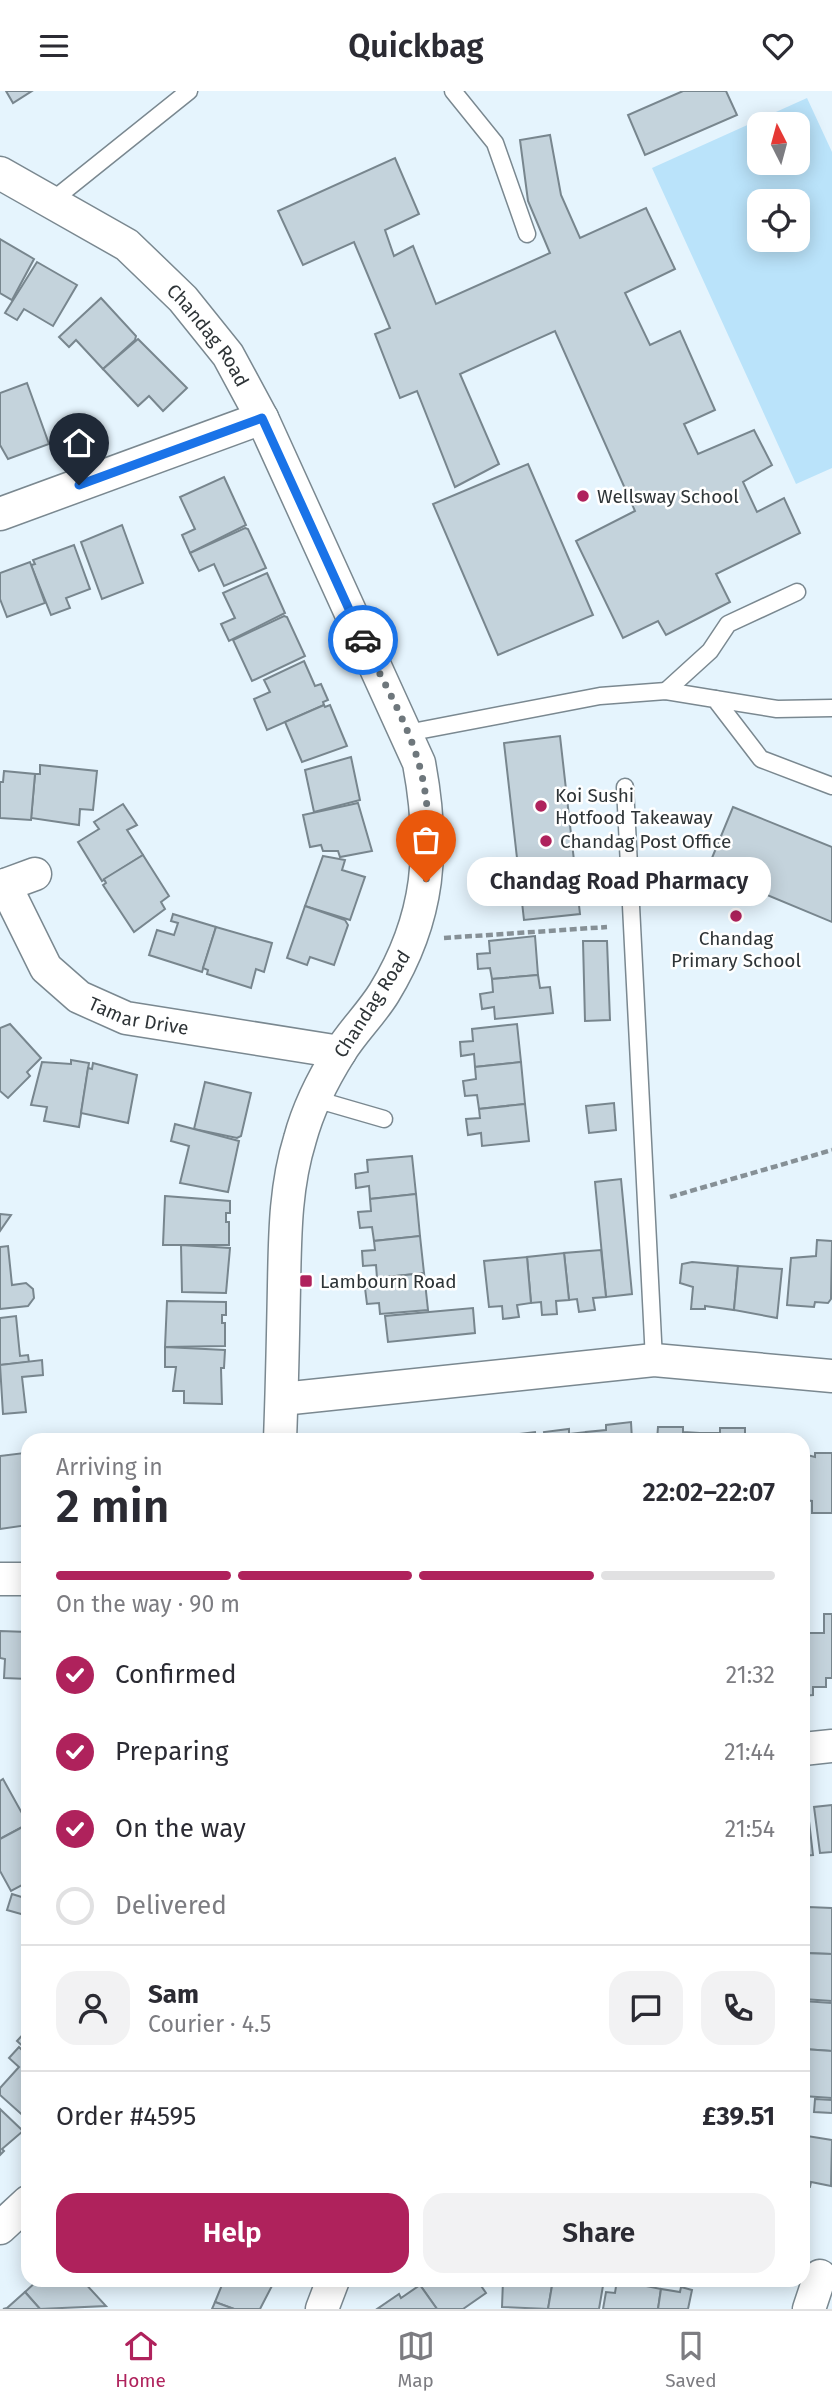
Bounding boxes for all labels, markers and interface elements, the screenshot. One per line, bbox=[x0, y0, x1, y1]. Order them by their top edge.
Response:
icon: menu bbox=[35, 27, 73, 65]
text: Quickbag bbox=[348, 27, 484, 65]
icon: heart bbox=[759, 27, 797, 65]
north arrow bbox=[747, 112, 810, 175]
map controls bbox=[747, 112, 810, 252]
button: locate bbox=[747, 189, 810, 252]
street label: Chandag Road bbox=[162, 279, 254, 390]
pin bbox=[49, 413, 109, 485]
icon: home bbox=[60, 424, 98, 462]
place label: Wellsway School bbox=[597, 485, 739, 508]
marker: Wellsway School bbox=[575, 488, 591, 504]
courier bbox=[328, 605, 398, 675]
icon: car bbox=[344, 621, 382, 659]
place label: Koi Sushi Hotfood Takeaway bbox=[555, 784, 713, 829]
marker: Koi Sushi Hotfood Takeaway bbox=[533, 798, 549, 814]
pin bbox=[396, 810, 456, 882]
icon: bag bbox=[407, 821, 445, 859]
place label: Chandag Post Office bbox=[560, 830, 731, 853]
marker: Chandag Post Office bbox=[538, 833, 554, 849]
callout: Chandag Road Pharmacy bbox=[468, 857, 772, 907]
text: Chandag Road Pharmacy bbox=[490, 867, 748, 895]
marker: Chandag Primary School bbox=[728, 908, 744, 924]
place label: Chandag Primary School bbox=[671, 927, 801, 972]
street label: Chandag Road bbox=[329, 946, 415, 1062]
street label: Tamar Drive bbox=[85, 991, 190, 1039]
place label: Lambourn Road bbox=[320, 1270, 457, 1293]
marker: Lambourn Road bbox=[298, 1273, 314, 1289]
text: Arriving in bbox=[56, 1453, 163, 1481]
text: 22:02–22:07 bbox=[642, 1477, 775, 1508]
text: 2 min bbox=[56, 1479, 169, 1534]
text: On the way · 90 m bbox=[56, 1590, 240, 1618]
icon: check bbox=[56, 1656, 94, 1694]
text: Confirmed bbox=[115, 1659, 236, 1690]
text: 21:32 bbox=[726, 1661, 775, 1689]
icon: check bbox=[56, 1733, 94, 1771]
text: Preparing bbox=[115, 1736, 228, 1767]
text: 21:44 bbox=[724, 1738, 775, 1766]
icon: check bbox=[56, 1810, 94, 1848]
text: On the way bbox=[115, 1813, 246, 1844]
text: 21:54 bbox=[725, 1815, 775, 1843]
text: Delivered bbox=[115, 1890, 227, 1921]
button: person bbox=[56, 1971, 130, 2045]
button: chat bbox=[609, 1971, 683, 2045]
button: phone bbox=[701, 1971, 775, 2045]
text: Sam bbox=[148, 1979, 199, 2010]
text: Courier · 4.5 bbox=[148, 2010, 271, 2038]
text: Order #4595 bbox=[56, 2101, 196, 2132]
text: £39.51 bbox=[702, 2101, 775, 2132]
button: Help bbox=[56, 2193, 409, 2273]
button: Share bbox=[423, 2193, 775, 2273]
tab: Home bbox=[115, 2327, 166, 2392]
tab: Map bbox=[397, 2327, 435, 2392]
tab: Saved bbox=[665, 2327, 717, 2392]

